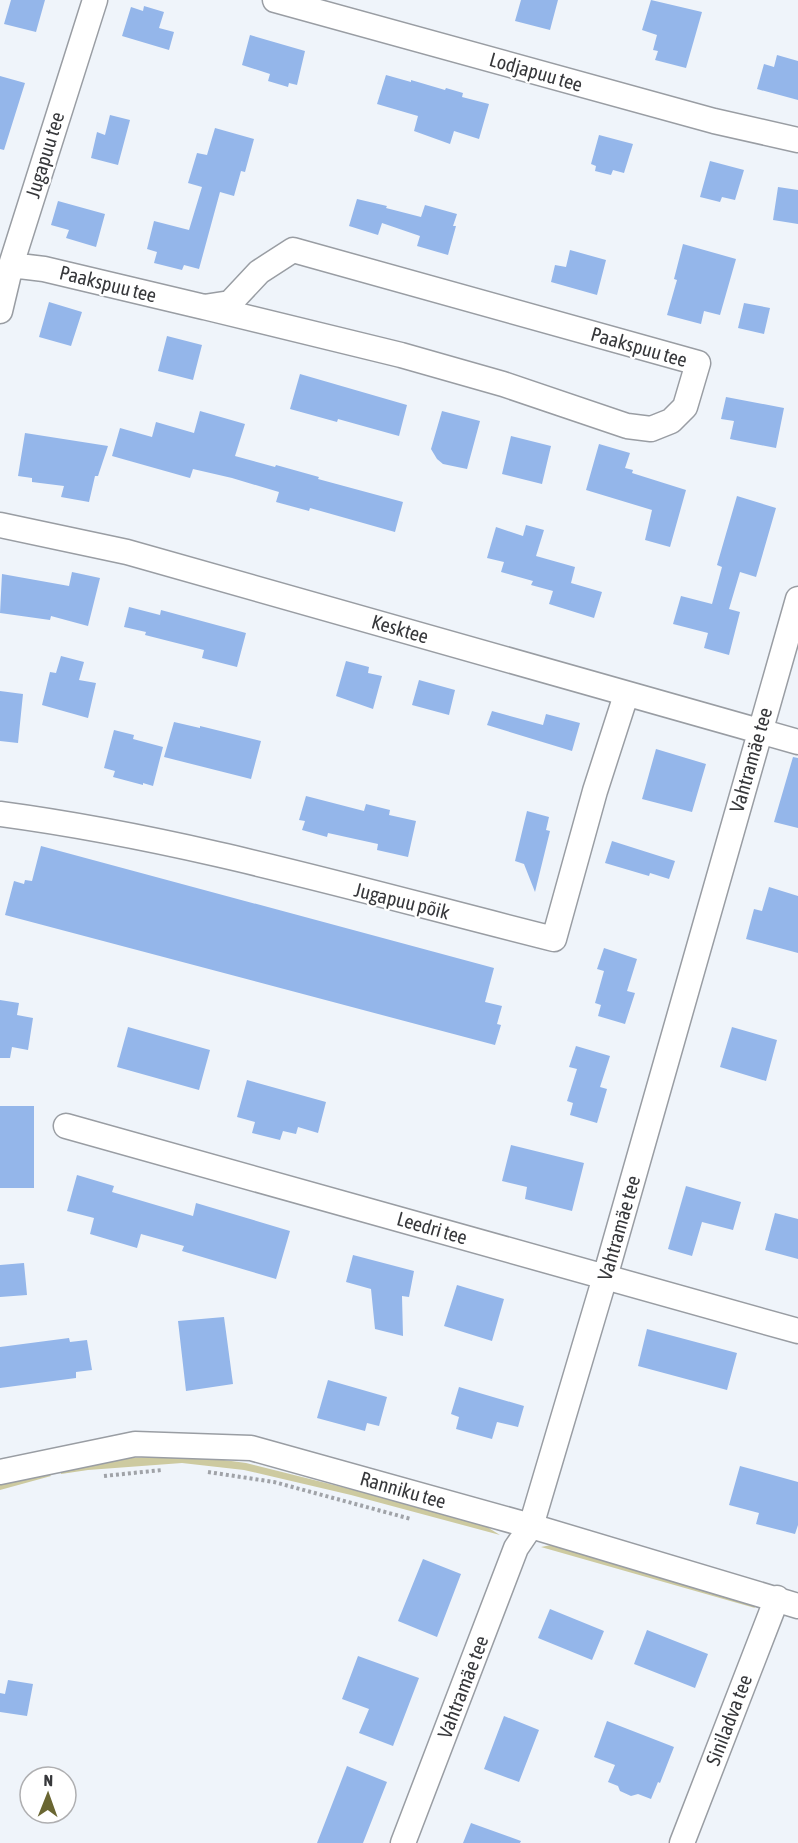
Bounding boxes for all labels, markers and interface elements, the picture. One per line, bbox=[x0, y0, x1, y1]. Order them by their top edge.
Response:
street label: Lodjapuu tee bbox=[487, 47, 585, 96]
street label: Jugapuu tee bbox=[21, 109, 68, 201]
street label: Paakspuu tee bbox=[57, 260, 159, 307]
street label: Paakspuu tee bbox=[588, 322, 690, 371]
street label: Kesktee bbox=[369, 609, 431, 648]
street label: Vahtramäe tee bbox=[725, 705, 776, 815]
street label: Jugapuu põik bbox=[352, 878, 452, 923]
street label: Vahtramäe tee bbox=[593, 1173, 644, 1283]
street label: Leedri tee bbox=[394, 1207, 470, 1249]
street label: Ranniku tee bbox=[358, 1466, 449, 1513]
street label: Vahtramäe tee bbox=[432, 1632, 493, 1741]
street label: Siniladva tee bbox=[701, 1671, 756, 1768]
north arrow bbox=[18, 1765, 78, 1825]
text: N bbox=[43, 1771, 53, 1789]

